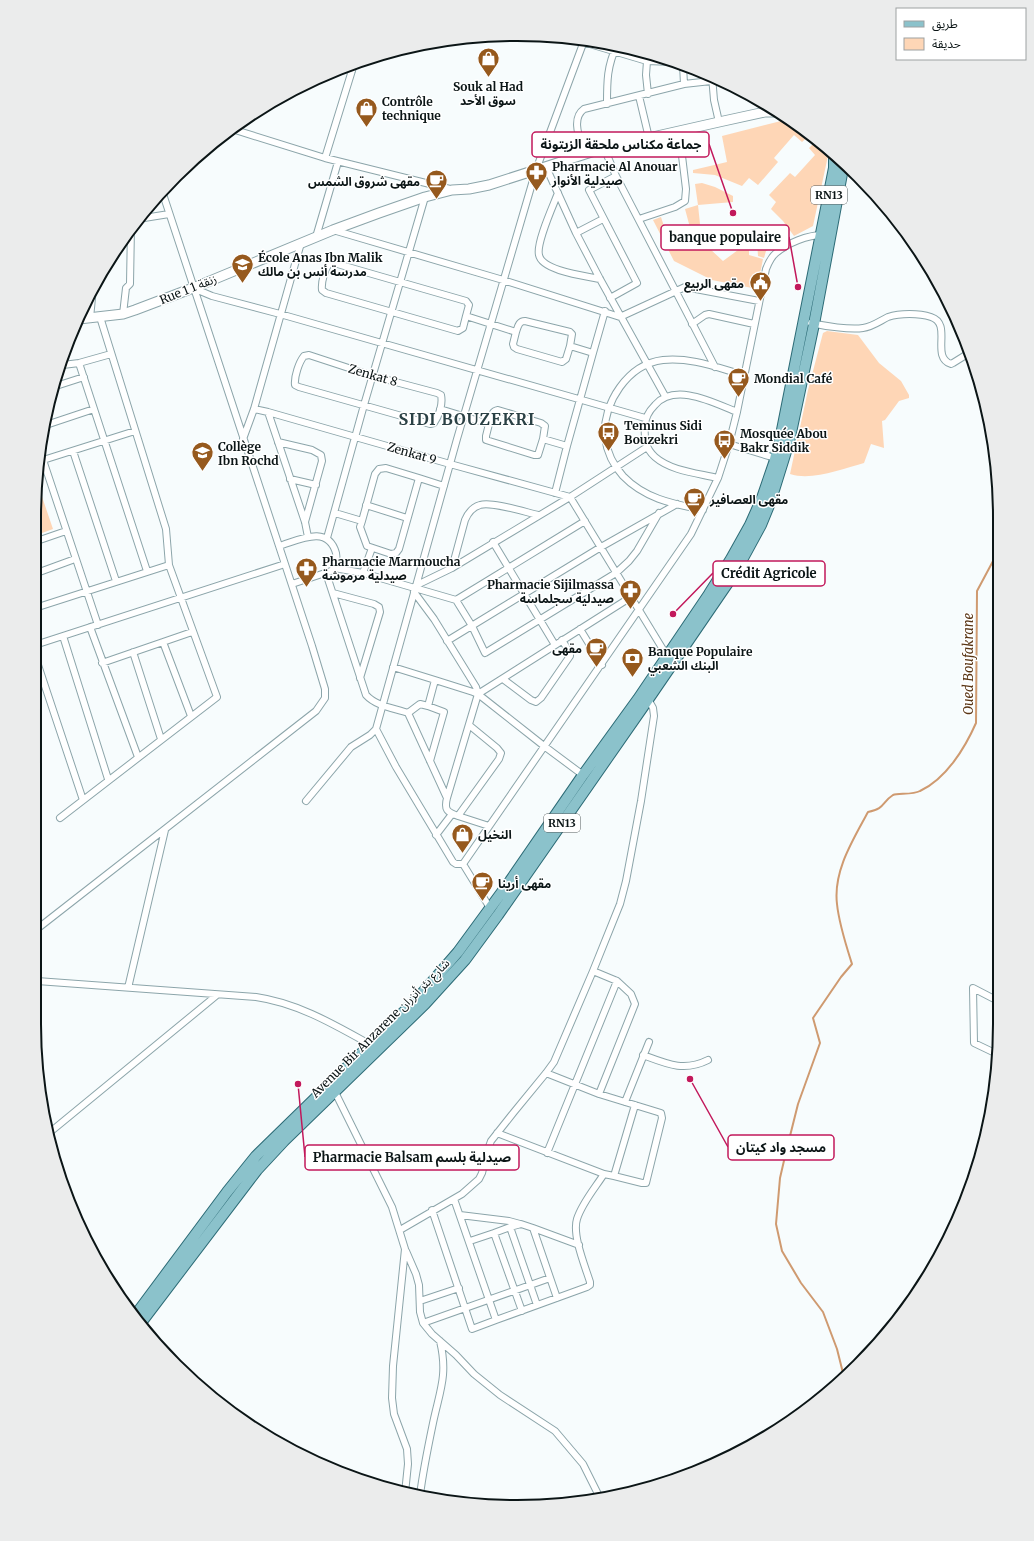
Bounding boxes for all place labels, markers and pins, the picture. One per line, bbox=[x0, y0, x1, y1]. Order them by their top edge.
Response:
shop icon: Souk al Had سوق الأحد bbox=[475, 46, 501, 79]
place label: Souk al Had سوق الأحد bbox=[453, 79, 524, 108]
place label: Contrôle technique bbox=[382, 94, 441, 123]
shop icon: Contrôle technique bbox=[353, 95, 379, 128]
callout: جماعة مكناس ملحقة الزيتونة bbox=[532, 132, 709, 157]
place label: Pharmacie Al Anouar صيدلية الأنوار bbox=[551, 159, 678, 188]
pharmacy icon: Pharmacie Al Anouar صيدلية الأنوار bbox=[523, 160, 549, 193]
cafe icon: مقهى شروق الشمس bbox=[423, 168, 449, 201]
place label: مقهى شروق الشمس bbox=[308, 174, 420, 189]
callout: banque populaire bbox=[661, 225, 789, 250]
place label: École Anas Ibn Malik مدرسة أنس بن مالك bbox=[258, 249, 383, 279]
school or university icon: École Anas Ibn Malik مدرسة أنس بن مالك bbox=[229, 251, 255, 284]
public building icon: مقهى الربيع bbox=[747, 270, 773, 303]
place label: مقهى الربيع bbox=[684, 276, 744, 293]
cafe icon: Mondial Café bbox=[725, 365, 751, 398]
place label: Mondial Café bbox=[754, 371, 833, 386]
place label: Teminus Sidi Bouzekri bbox=[624, 418, 702, 447]
bus stop icon: Teminus Sidi Bouzekri bbox=[596, 419, 622, 452]
place label: Mosquée Abou Bakr Siddik bbox=[740, 426, 828, 455]
bus stop icon: Mosquée Abou Bakr Siddik bbox=[711, 427, 737, 460]
place label: Collège Ibn Rochd bbox=[218, 439, 279, 468]
school or university icon: Collège Ibn Rochd bbox=[189, 440, 215, 473]
cafe icon: مقهى العصافير bbox=[682, 486, 708, 519]
place label: مقهى العصافير bbox=[709, 492, 788, 507]
place label: Pharmacie Marmoucha صيدلية مرموشة bbox=[322, 554, 461, 583]
pharmacy icon: Pharmacie Marmoucha صيدلية مرموشة bbox=[294, 555, 320, 588]
callout: Crédit Agricole bbox=[713, 561, 825, 586]
place label: Pharmacie Sijilmassa صيدلية سجلماسة bbox=[487, 577, 614, 606]
pharmacy icon: Pharmacie Sijilmassa صيدلية سجلماسة bbox=[617, 578, 643, 611]
cafe icon: مقهى bbox=[584, 635, 610, 668]
place label: مقهى bbox=[552, 641, 582, 656]
place label: Banque Populaire البنك الشعبي bbox=[648, 644, 753, 675]
bank icon: Banque Populaire البنك الشعبي bbox=[619, 645, 645, 678]
shop icon: النخيل bbox=[450, 821, 476, 854]
place label: النخيل bbox=[478, 827, 512, 842]
cafe icon: مقهى أرينا bbox=[470, 870, 496, 903]
place label: مقهى أرينا bbox=[498, 876, 551, 891]
callout: مسجد واد كيتان bbox=[728, 1135, 834, 1160]
callout: Pharmacie Balsam صيدلية بلسم bbox=[305, 1145, 519, 1170]

